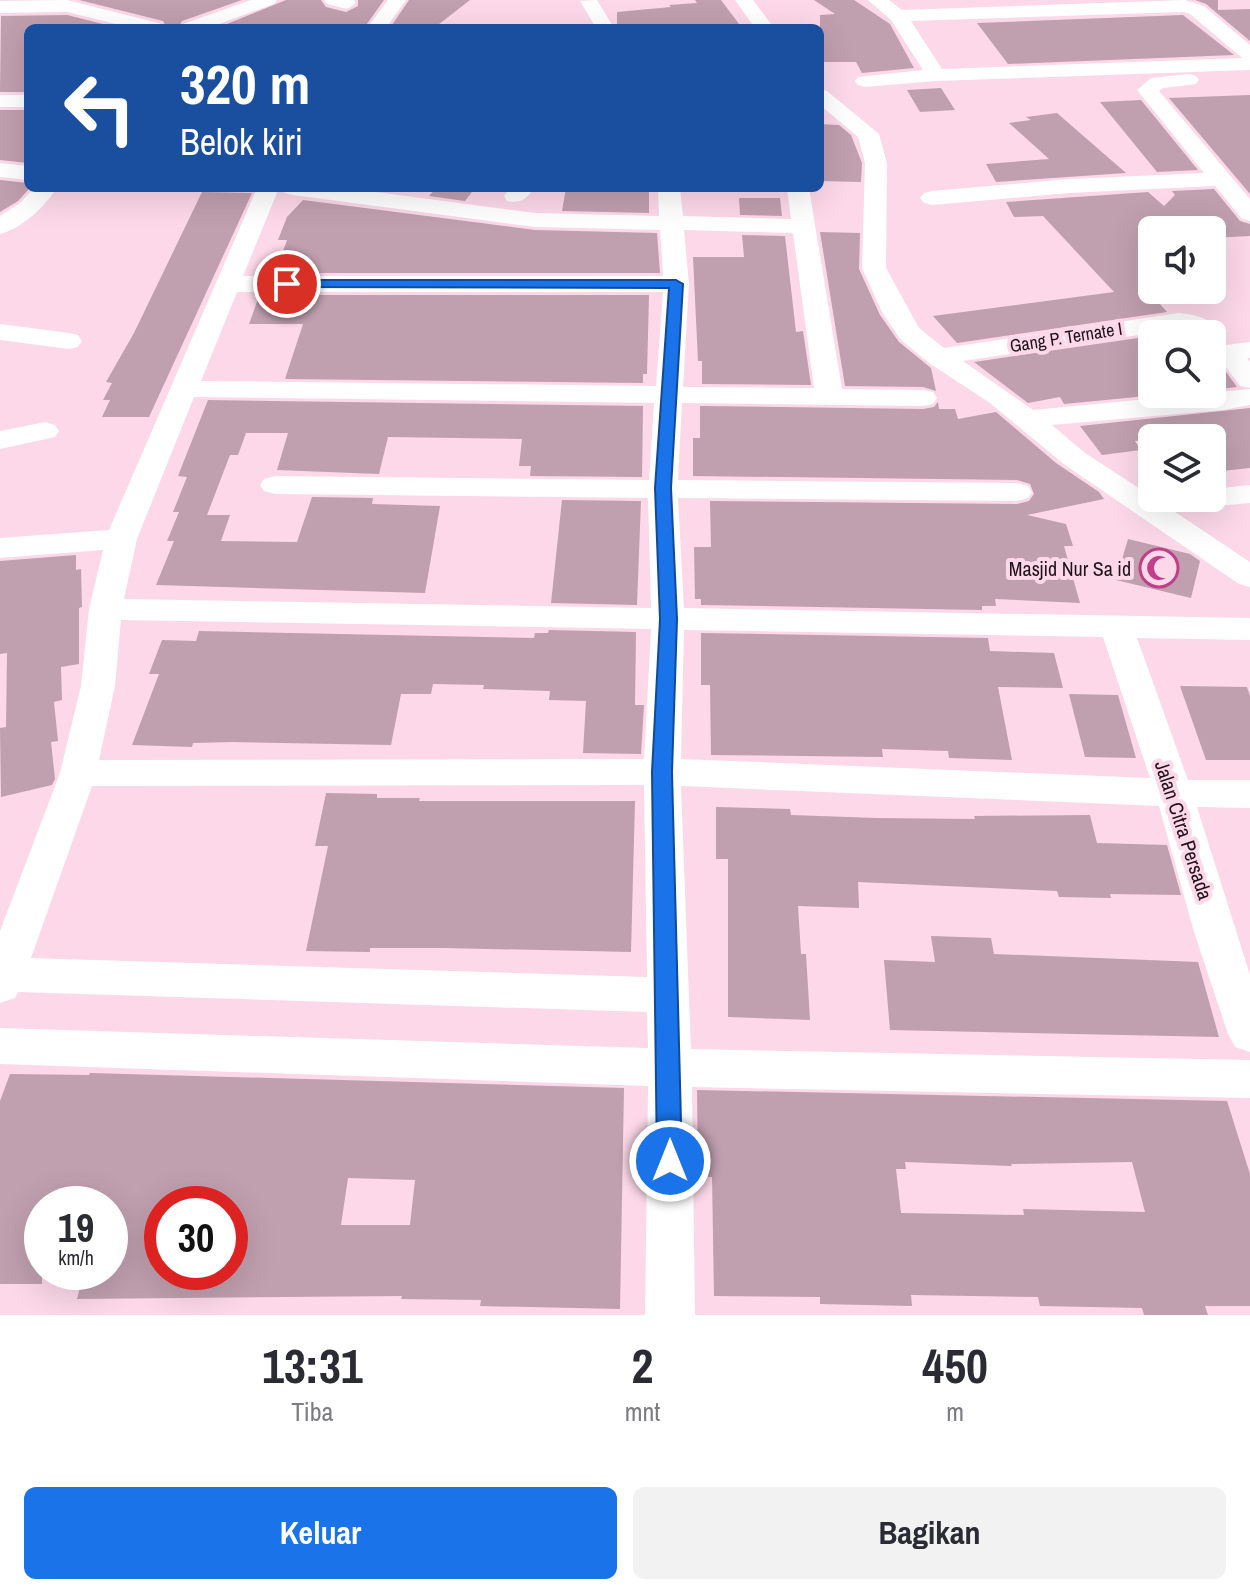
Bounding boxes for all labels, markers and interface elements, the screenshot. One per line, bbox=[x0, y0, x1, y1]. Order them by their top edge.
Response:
text: 320 m bbox=[180, 46, 310, 121]
icon: left bbox=[48, 56, 152, 160]
text: Belok kiri bbox=[180, 118, 303, 166]
map controls bbox=[1138, 216, 1226, 512]
button: sound bbox=[1138, 216, 1226, 304]
pin bbox=[253, 250, 321, 318]
icon: arrive bbox=[265, 262, 309, 306]
street label: Gang P. Ternate I bbox=[1008, 316, 1124, 358]
button: search bbox=[1138, 320, 1226, 408]
button: layers bbox=[1138, 424, 1226, 512]
mosque icon: Masjid Nur Sa id bbox=[1138, 547, 1180, 589]
place label: Masjid Nur Sa id bbox=[1009, 555, 1131, 582]
street label: Jalan Citra Persada bbox=[1149, 757, 1219, 903]
position arrow bbox=[628, 1119, 712, 1203]
speed limit sign: 30 bbox=[144, 1186, 248, 1290]
text: 19 bbox=[58, 1201, 94, 1254]
text: km/h bbox=[58, 1244, 94, 1271]
text: 13:31 bbox=[262, 1333, 363, 1398]
text: 2 bbox=[632, 1333, 653, 1398]
text: 450 bbox=[922, 1333, 988, 1398]
text: Tiba bbox=[291, 1394, 333, 1429]
text: mnt bbox=[625, 1394, 660, 1429]
text: m bbox=[946, 1394, 964, 1429]
button: Keluar bbox=[24, 1487, 617, 1579]
button: Bagikan bbox=[633, 1487, 1226, 1579]

